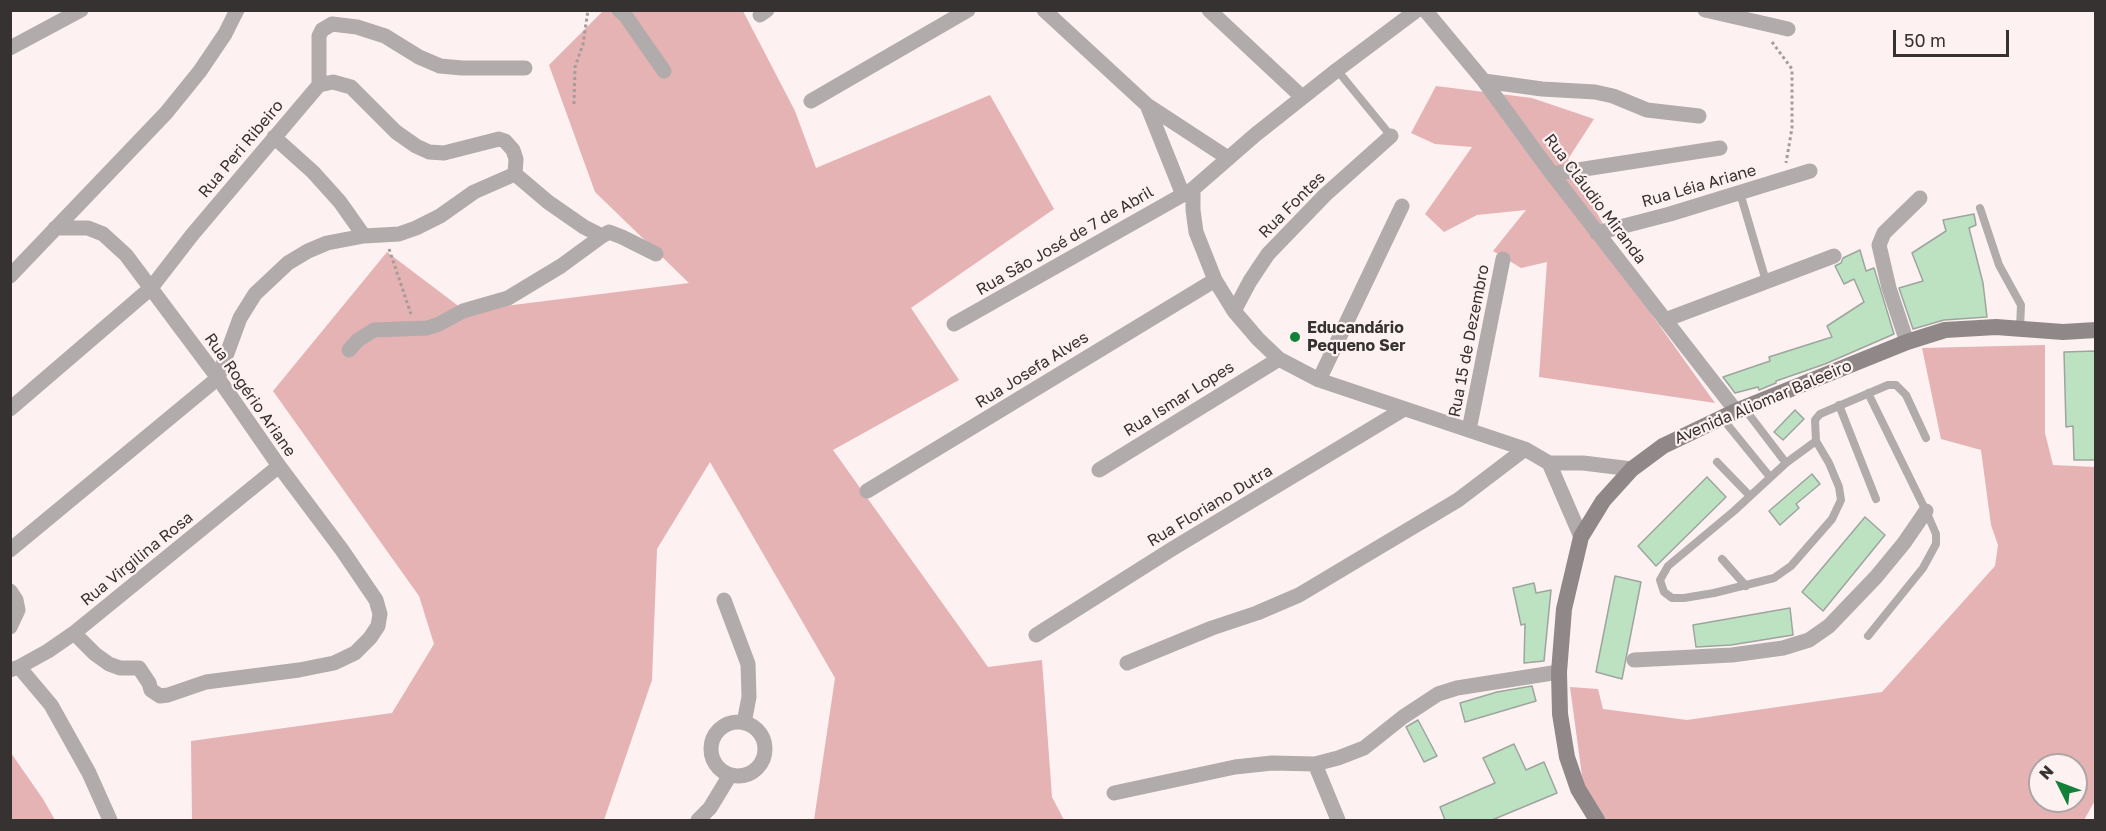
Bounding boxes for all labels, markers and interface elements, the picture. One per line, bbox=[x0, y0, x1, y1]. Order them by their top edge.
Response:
scale bar bbox=[1896, 18, 2012, 56]
text: 50 m bbox=[1904, 29, 1946, 51]
street label: Rua Peri Ribeiro bbox=[195, 96, 287, 202]
street label: Rua Cláudio Miranda bbox=[1540, 130, 1650, 268]
street label: Rua Léia Ariane bbox=[1640, 160, 1758, 212]
street label: Rua Fontes bbox=[1255, 168, 1329, 242]
street label: Rua São José de 7 de Abril bbox=[973, 182, 1157, 300]
street label: Rua 15 de Dezembro bbox=[1445, 263, 1493, 419]
place label: Educandário Pequeno Ser bbox=[1307, 318, 1405, 356]
street label: Rua Josefa Alves bbox=[972, 328, 1092, 412]
street label: Rua Rogério Ariane bbox=[200, 330, 300, 460]
marker: Educandário Pequeno Ser bbox=[1288, 330, 1302, 344]
street label: Avenida Aliomar Baleeiro bbox=[1671, 356, 1855, 448]
street label: Rua Ismar Lopes bbox=[1120, 357, 1238, 441]
street label: Rua Floriano Dutra bbox=[1144, 461, 1276, 551]
street label: Rua Virgilina Rosa bbox=[77, 508, 197, 610]
north arrow bbox=[2028, 753, 2088, 813]
text: N bbox=[2035, 761, 2058, 784]

